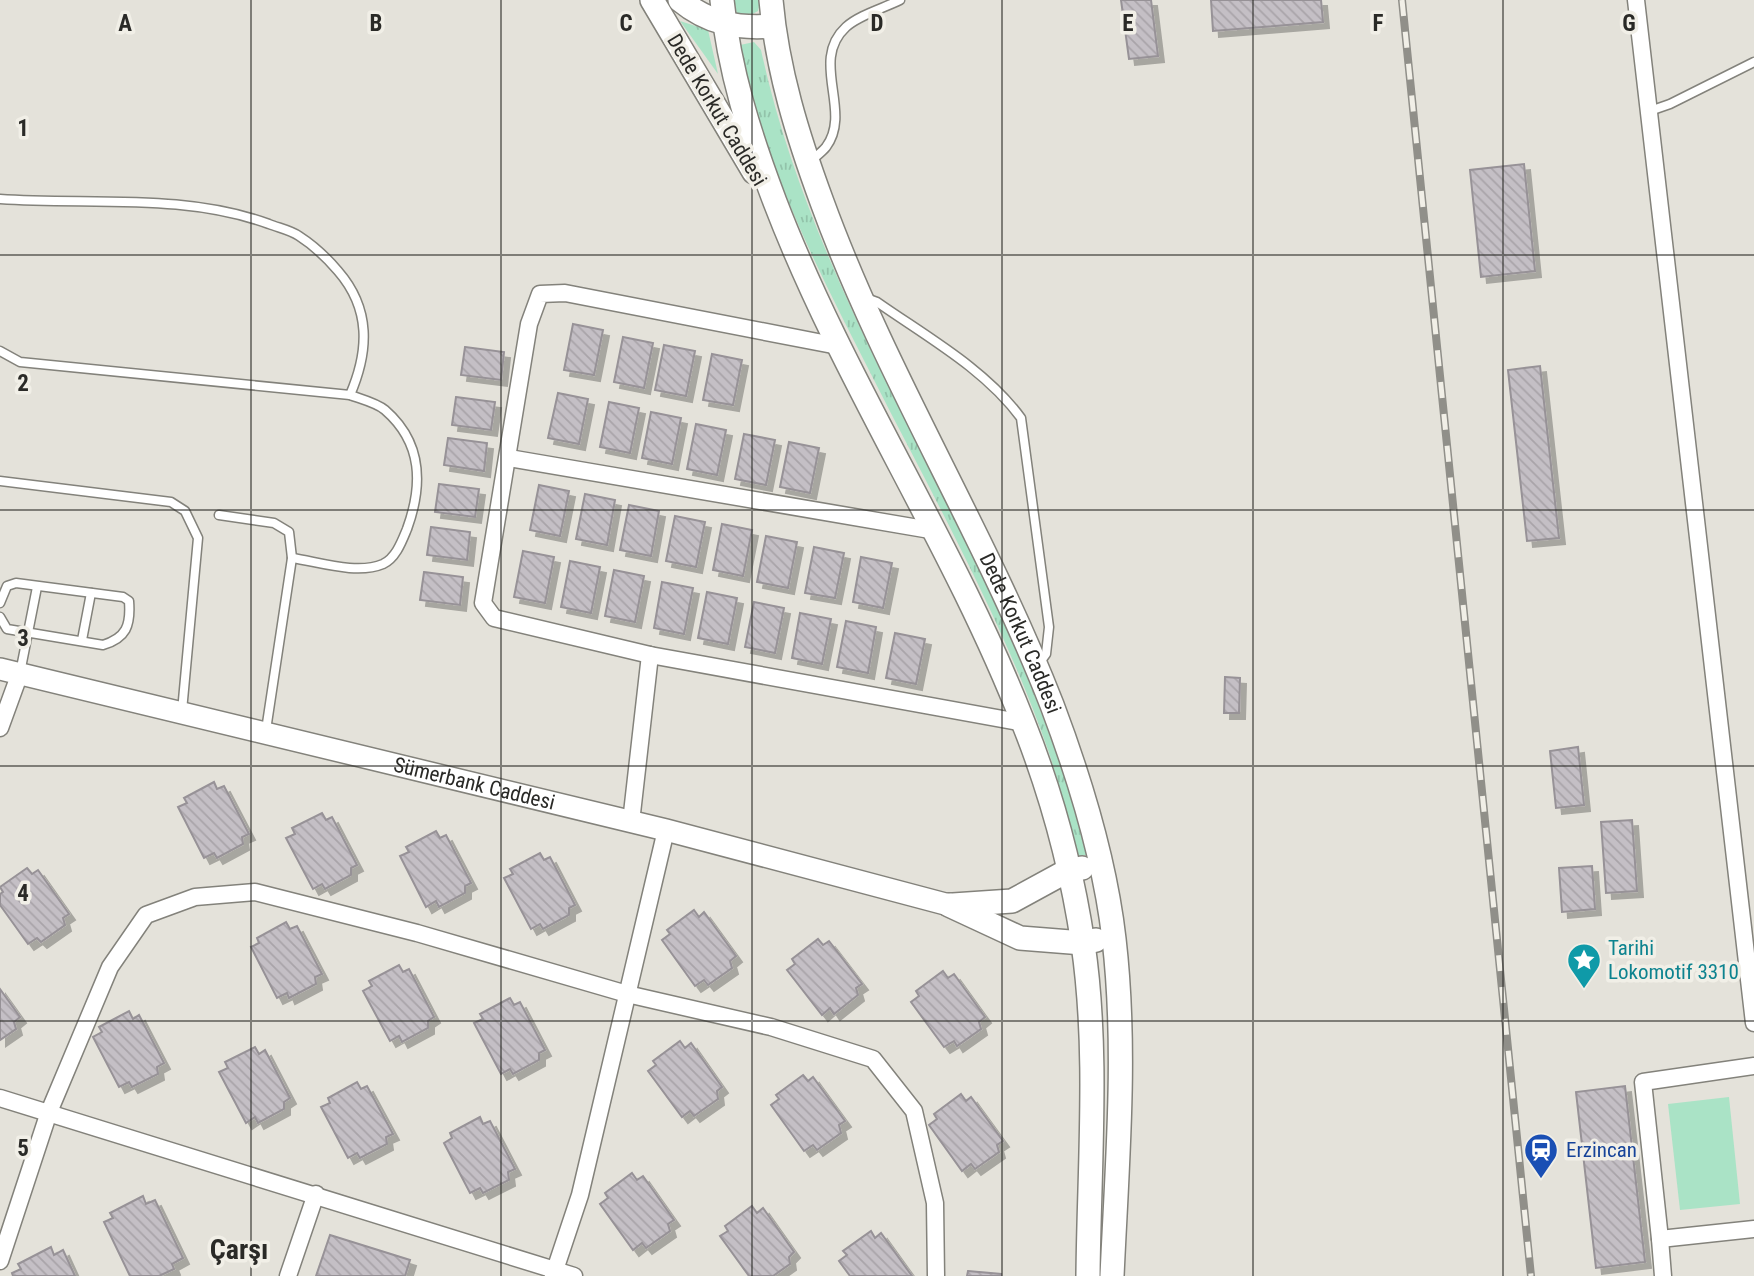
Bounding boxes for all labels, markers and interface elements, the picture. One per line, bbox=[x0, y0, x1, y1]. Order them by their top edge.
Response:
text: A bbox=[118, 10, 132, 37]
text: B bbox=[370, 10, 382, 37]
text: C bbox=[619, 10, 633, 37]
text: D bbox=[871, 10, 884, 37]
text: E bbox=[1122, 10, 1134, 37]
text: F bbox=[1373, 10, 1384, 37]
text: G bbox=[1622, 10, 1636, 37]
street label: Dede Korkut Caddesi bbox=[662, 30, 772, 190]
text: 1 bbox=[17, 115, 29, 142]
text: 2 bbox=[17, 370, 29, 397]
street label: Dede Korkut Caddesi bbox=[974, 549, 1066, 717]
text: 3 bbox=[17, 625, 29, 652]
street label: Sümerbank Caddesi bbox=[391, 753, 557, 815]
text: 4 bbox=[17, 880, 29, 907]
place label: Tarihi Lokomotif 3310 bbox=[1608, 936, 1739, 984]
place icon: Tarihi Lokomotif 3310 bbox=[1565, 941, 1603, 990]
station icon: Erzincan bbox=[1522, 1131, 1560, 1180]
text: 5 bbox=[17, 1135, 29, 1162]
place label: Erzincan bbox=[1566, 1138, 1637, 1162]
district label: Çarşı bbox=[210, 1233, 268, 1266]

